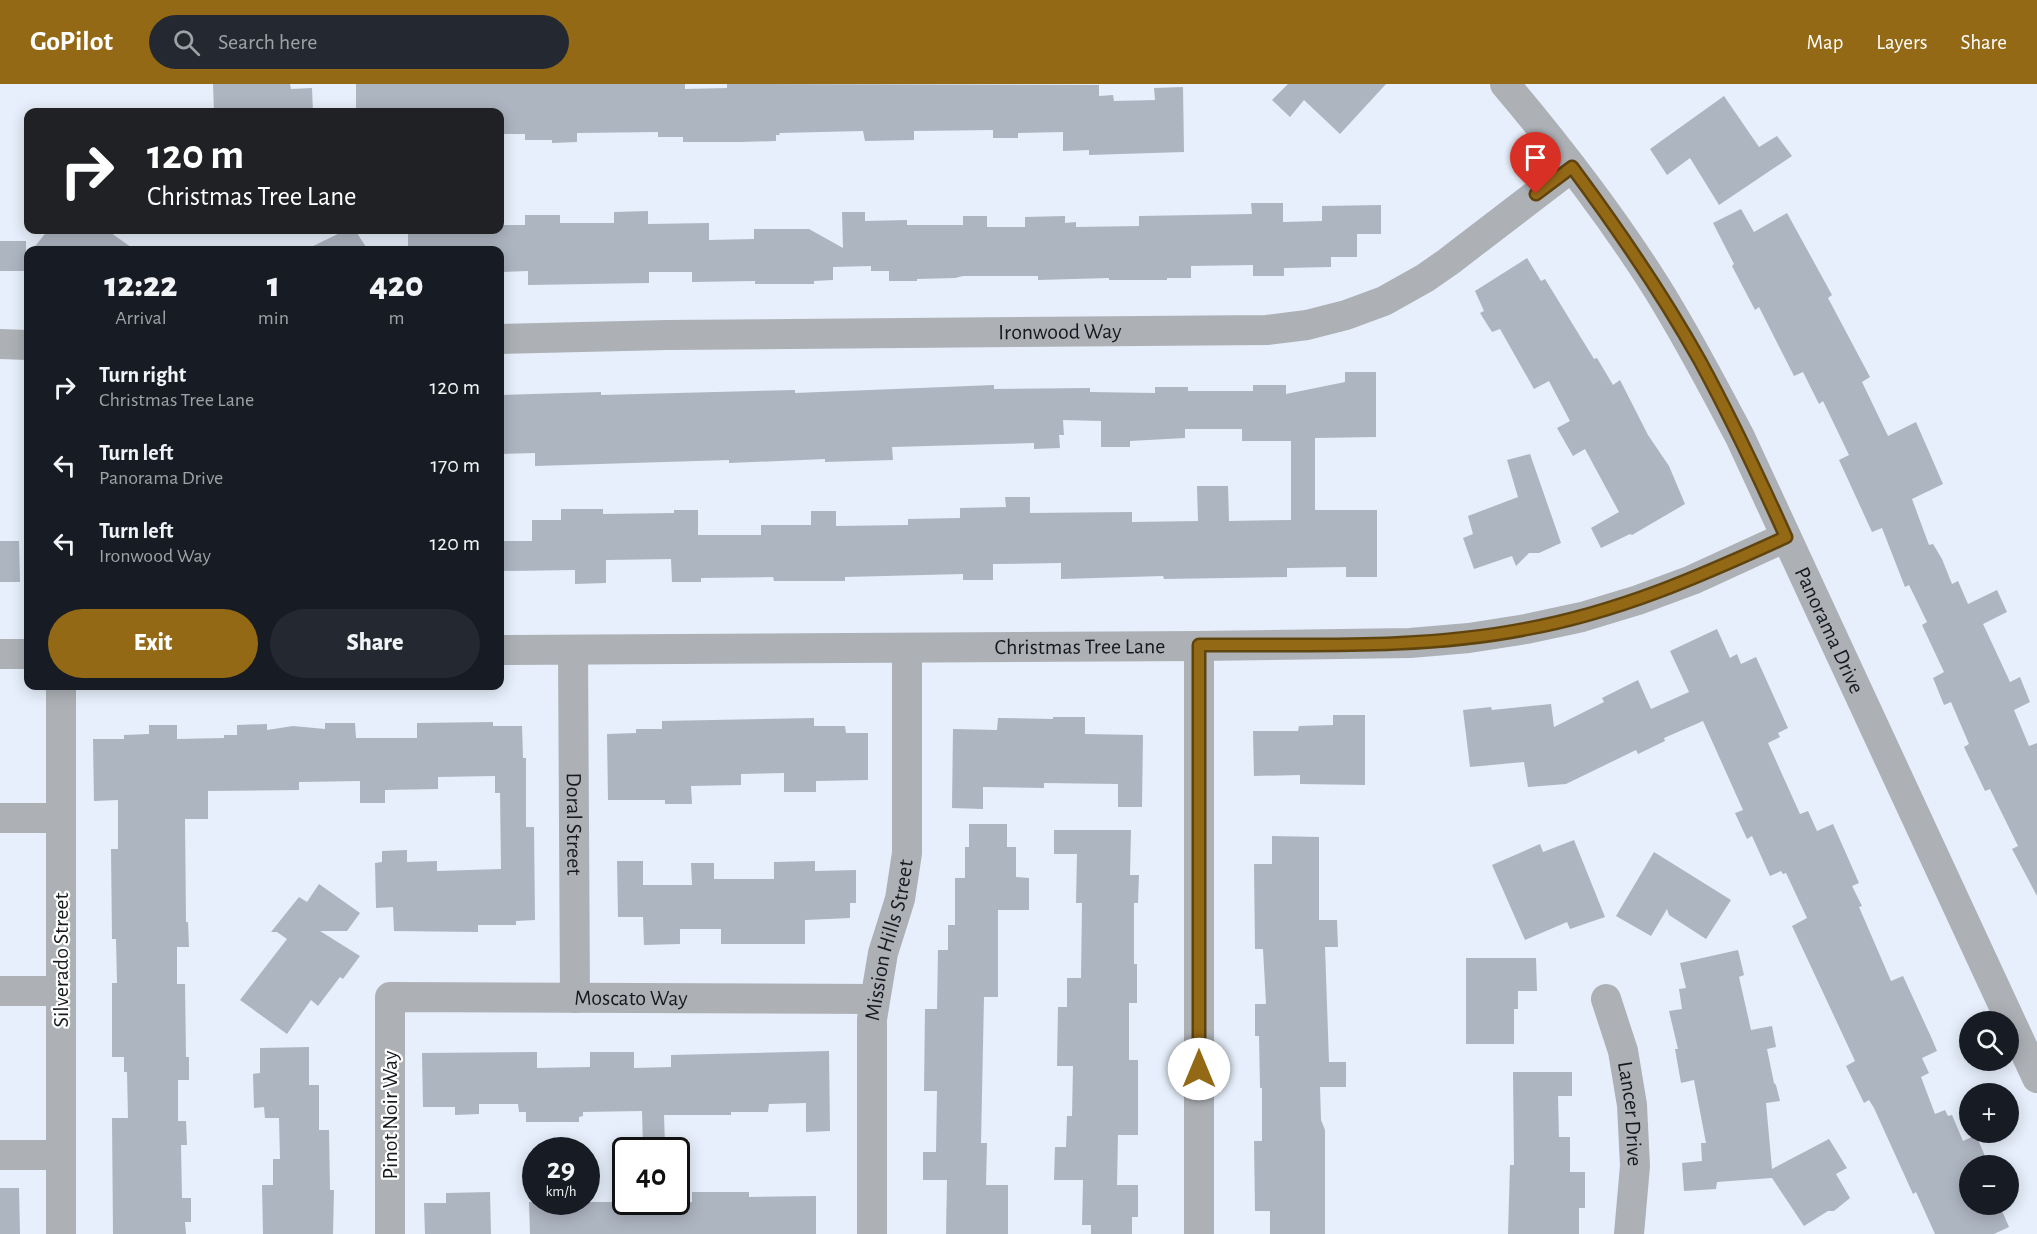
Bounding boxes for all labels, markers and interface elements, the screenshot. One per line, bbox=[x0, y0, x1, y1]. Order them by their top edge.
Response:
search box bbox=[149, 15, 569, 69]
icon: search bbox=[170, 26, 203, 59]
text: GoPilot bbox=[30, 28, 113, 56]
text: Search here bbox=[218, 31, 318, 53]
text: Map bbox=[1807, 32, 1843, 53]
text: Layers bbox=[1876, 32, 1927, 53]
text: Share bbox=[1960, 32, 2007, 53]
icon: right bbox=[48, 132, 126, 210]
pin bbox=[1510, 132, 1561, 194]
text: 120 m bbox=[147, 134, 244, 176]
icon: arrive bbox=[1519, 141, 1552, 174]
text: Christmas Tree Lane bbox=[147, 183, 357, 210]
text: 12:22 bbox=[104, 267, 178, 303]
text: 1 bbox=[267, 267, 280, 303]
text: 420 bbox=[369, 267, 424, 303]
text: Arrival bbox=[115, 308, 167, 328]
text: min bbox=[258, 308, 289, 328]
text: m bbox=[388, 308, 404, 328]
street label: Ironwood Way bbox=[998, 320, 1122, 343]
text: Turn right bbox=[99, 364, 186, 386]
icon: right bbox=[48, 371, 81, 404]
text: 120 m bbox=[430, 376, 480, 398]
text: Christmas Tree Lane bbox=[99, 390, 254, 410]
text: Turn left bbox=[99, 442, 173, 464]
icon: left bbox=[48, 449, 81, 482]
text: 170 m bbox=[430, 454, 480, 476]
text: Panorama Drive bbox=[99, 468, 223, 488]
text: Turn left bbox=[99, 520, 173, 542]
icon: left bbox=[48, 527, 81, 560]
text: 120 m bbox=[430, 532, 480, 554]
text: Ironwood Way bbox=[99, 546, 211, 566]
street label: Panorama Drive bbox=[1791, 563, 1868, 697]
button: Exit bbox=[48, 609, 258, 678]
button: Share bbox=[270, 609, 480, 678]
street label: Christmas Tree Lane bbox=[994, 635, 1166, 658]
street label: Doral Street bbox=[563, 773, 585, 875]
street label: Mission Hills Street bbox=[861, 858, 917, 1022]
street label: Silverado Street bbox=[50, 893, 72, 1027]
street label: Moscato Way bbox=[574, 987, 688, 1009]
map controls bbox=[1959, 1011, 2019, 1215]
button: search bbox=[1959, 1011, 2019, 1071]
position arrow bbox=[1167, 1037, 1231, 1101]
street label: Pinot Noir Way bbox=[379, 1050, 401, 1179]
street label: Lancer Drive bbox=[1614, 1060, 1646, 1167]
button: + bbox=[1959, 1083, 2019, 1143]
speed limit sign: 40 bbox=[612, 1137, 690, 1215]
text: 29 bbox=[547, 1154, 575, 1184]
button: − bbox=[1959, 1155, 2019, 1215]
text: km/h bbox=[546, 1184, 576, 1199]

